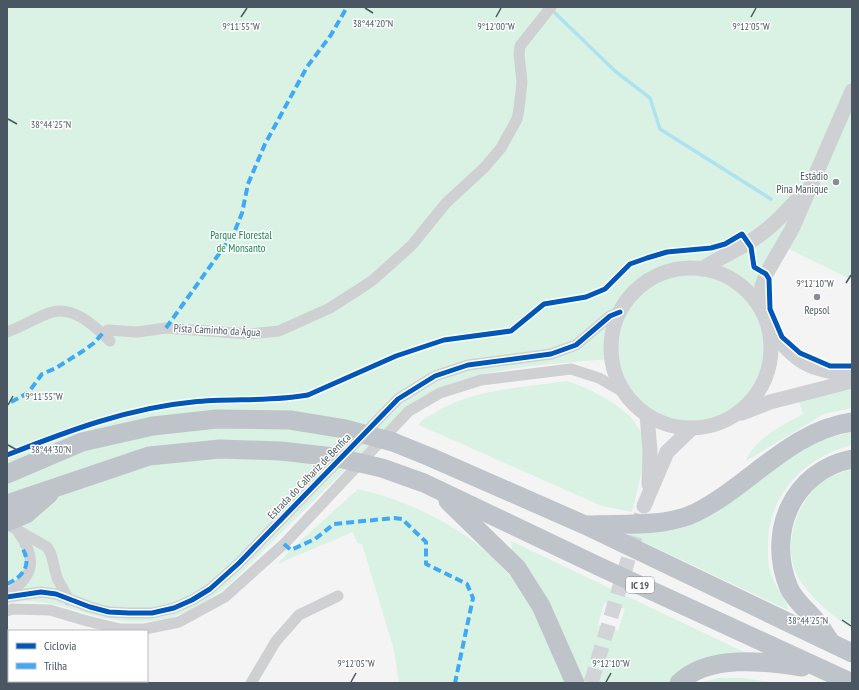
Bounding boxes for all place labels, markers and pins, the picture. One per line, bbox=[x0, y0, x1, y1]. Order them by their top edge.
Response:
place label: Estádio Pina Manique bbox=[776, 169, 828, 196]
marker: Estádio Pina Manique bbox=[831, 177, 841, 187]
marker: Repsol bbox=[812, 292, 822, 302]
place label: Repsol bbox=[804, 303, 830, 317]

